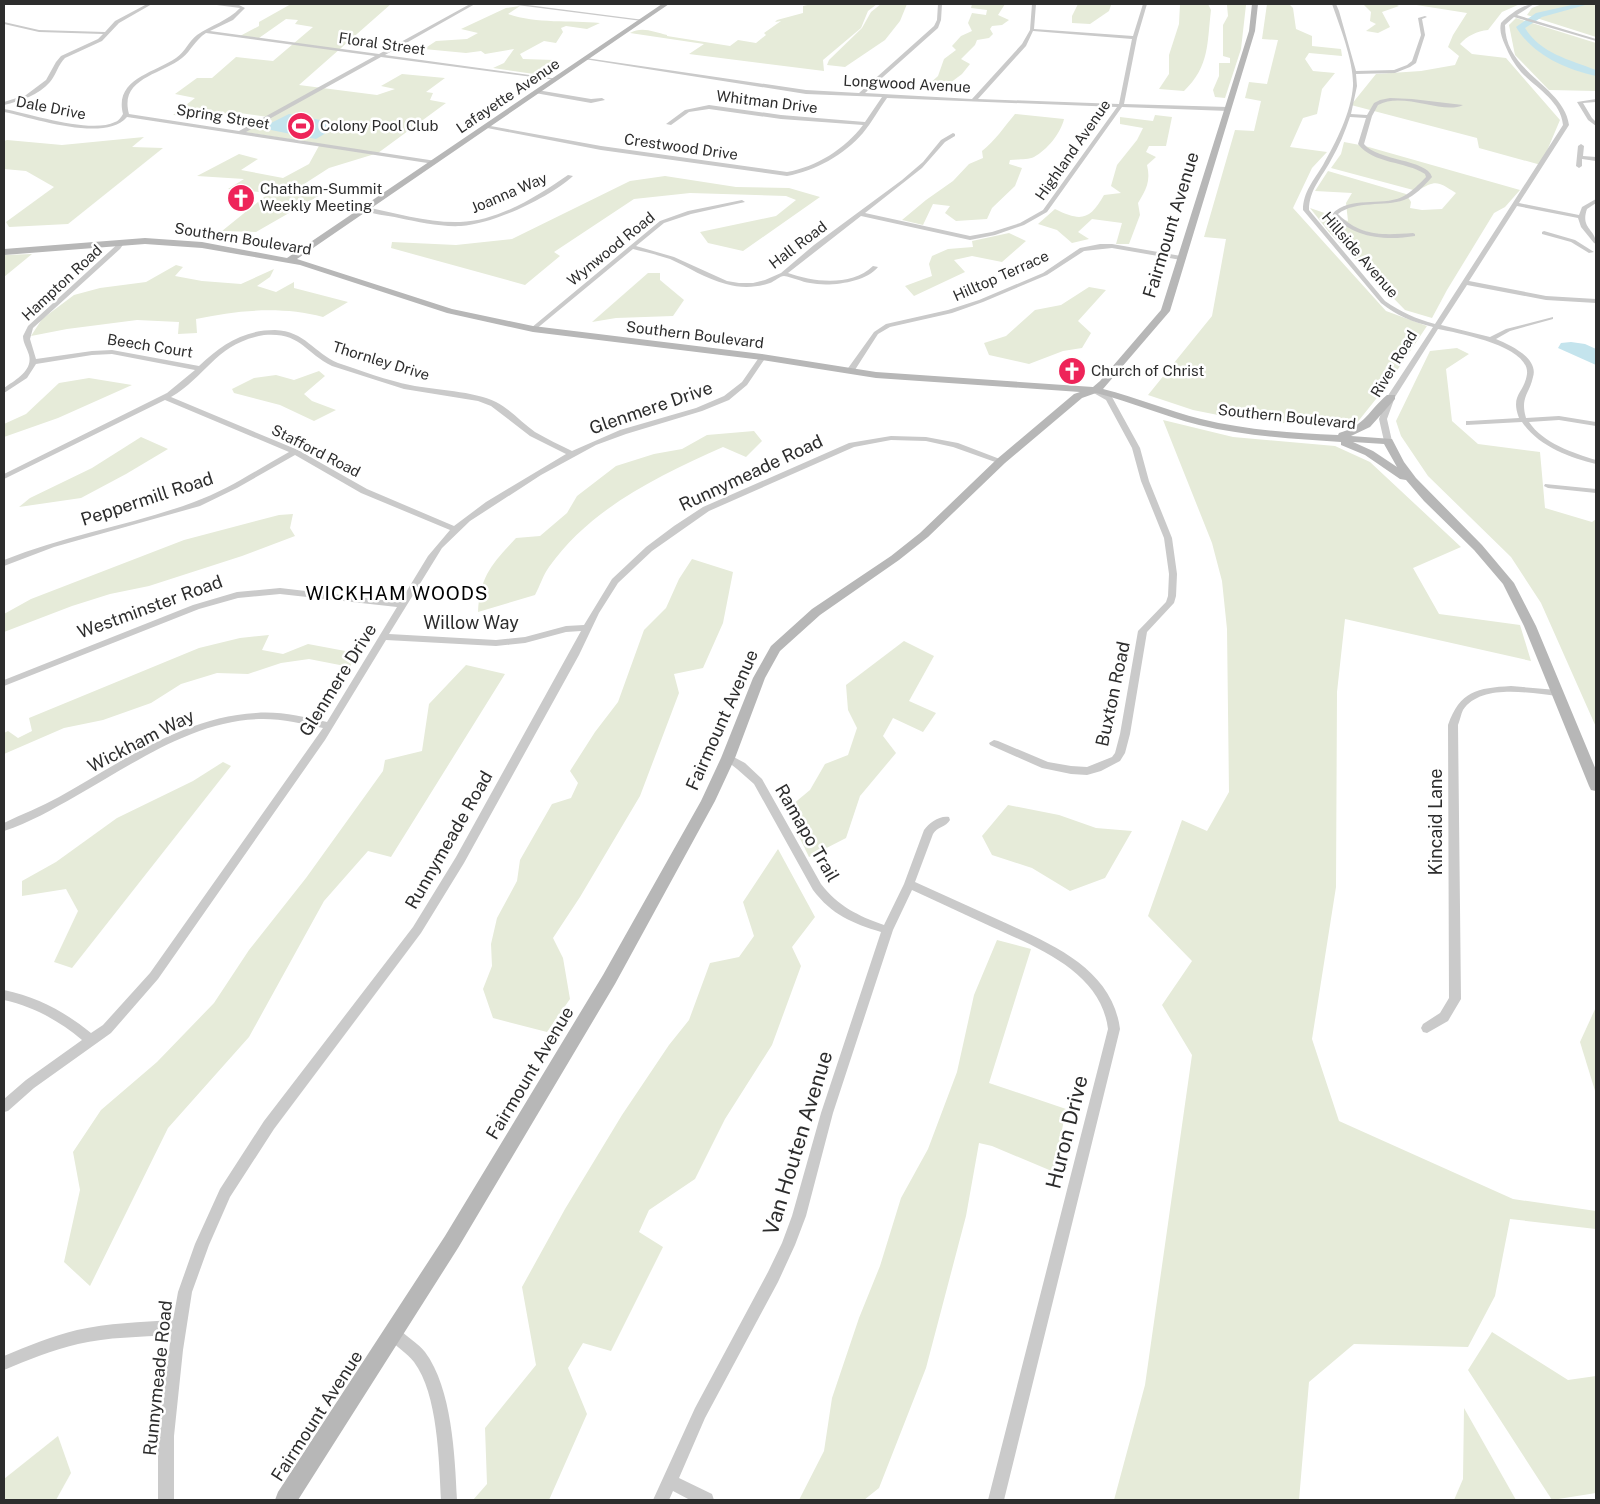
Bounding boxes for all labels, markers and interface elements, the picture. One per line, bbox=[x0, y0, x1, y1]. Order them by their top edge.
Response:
street label: Floral Street bbox=[338, 29, 427, 58]
street label: Lafayette Avenue bbox=[453, 55, 563, 136]
street label: Longwood Avenue bbox=[843, 72, 971, 95]
street label: Whitman Drive bbox=[715, 87, 819, 116]
street label: Dale Drive bbox=[15, 92, 87, 123]
street label: Highland Avenue bbox=[1032, 96, 1114, 203]
street label: Spring Street bbox=[175, 101, 271, 132]
sports icon: Colony Pool Club bbox=[286, 111, 316, 141]
place label: Colony Pool Club bbox=[320, 117, 438, 134]
street label: Crestwood Drive bbox=[623, 130, 739, 163]
street label: Fairmount Avenue bbox=[1138, 149, 1203, 300]
street label: Joanna Way bbox=[468, 169, 549, 216]
place label: Chatham-Summit Weekly Meeting bbox=[260, 180, 383, 214]
church icon: Chatham-Summit Weekly Meeting bbox=[226, 183, 256, 213]
street label: Wynwood Road bbox=[564, 208, 658, 289]
street label: Hillside Avenue bbox=[1319, 208, 1402, 301]
street label: Hall Road bbox=[766, 217, 830, 272]
street label: Southern Boulevard bbox=[173, 219, 313, 258]
street label: Hampton Road bbox=[18, 241, 105, 324]
street label: Hilltop Terrace bbox=[950, 247, 1051, 304]
street label: Southern Boulevard bbox=[625, 318, 765, 351]
street label: River Road bbox=[1367, 327, 1420, 400]
street label: Beech Court bbox=[106, 330, 194, 361]
street label: Thornley Drive bbox=[331, 338, 432, 383]
church icon: Church of Christ bbox=[1057, 356, 1087, 386]
place label: Church of Christ bbox=[1091, 362, 1204, 379]
street label: Glenmere Drive bbox=[586, 377, 715, 438]
street label: Southern Boulevard bbox=[1217, 401, 1357, 432]
street label: Stafford Road bbox=[269, 421, 363, 480]
street label: Runnymeade Road bbox=[676, 430, 826, 515]
street label: Peppermill Road bbox=[78, 467, 216, 530]
street label: Westminster Road bbox=[74, 571, 225, 643]
district label: WICKHAM WOODS bbox=[305, 582, 489, 604]
street label: Willow Way bbox=[423, 612, 519, 633]
street label: Glenmere Drive bbox=[294, 619, 381, 740]
street label: Buxton Road bbox=[1091, 640, 1134, 748]
street label: Fairmount Avenue bbox=[681, 646, 762, 793]
street label: Wickham Way bbox=[84, 705, 198, 776]
street label: Runnymeade Road bbox=[400, 767, 497, 913]
street label: Kincaid Lane bbox=[1425, 768, 1446, 876]
street label: Ramapo Trail bbox=[771, 780, 844, 885]
street label: Fairmount Avenue bbox=[482, 1002, 578, 1143]
street label: Van Houten Avenue bbox=[758, 1048, 837, 1238]
street label: Huron Drive bbox=[1040, 1073, 1093, 1191]
street label: Runnymeade Road bbox=[139, 1299, 176, 1457]
street label: Fairmount Avenue bbox=[267, 1346, 367, 1485]

